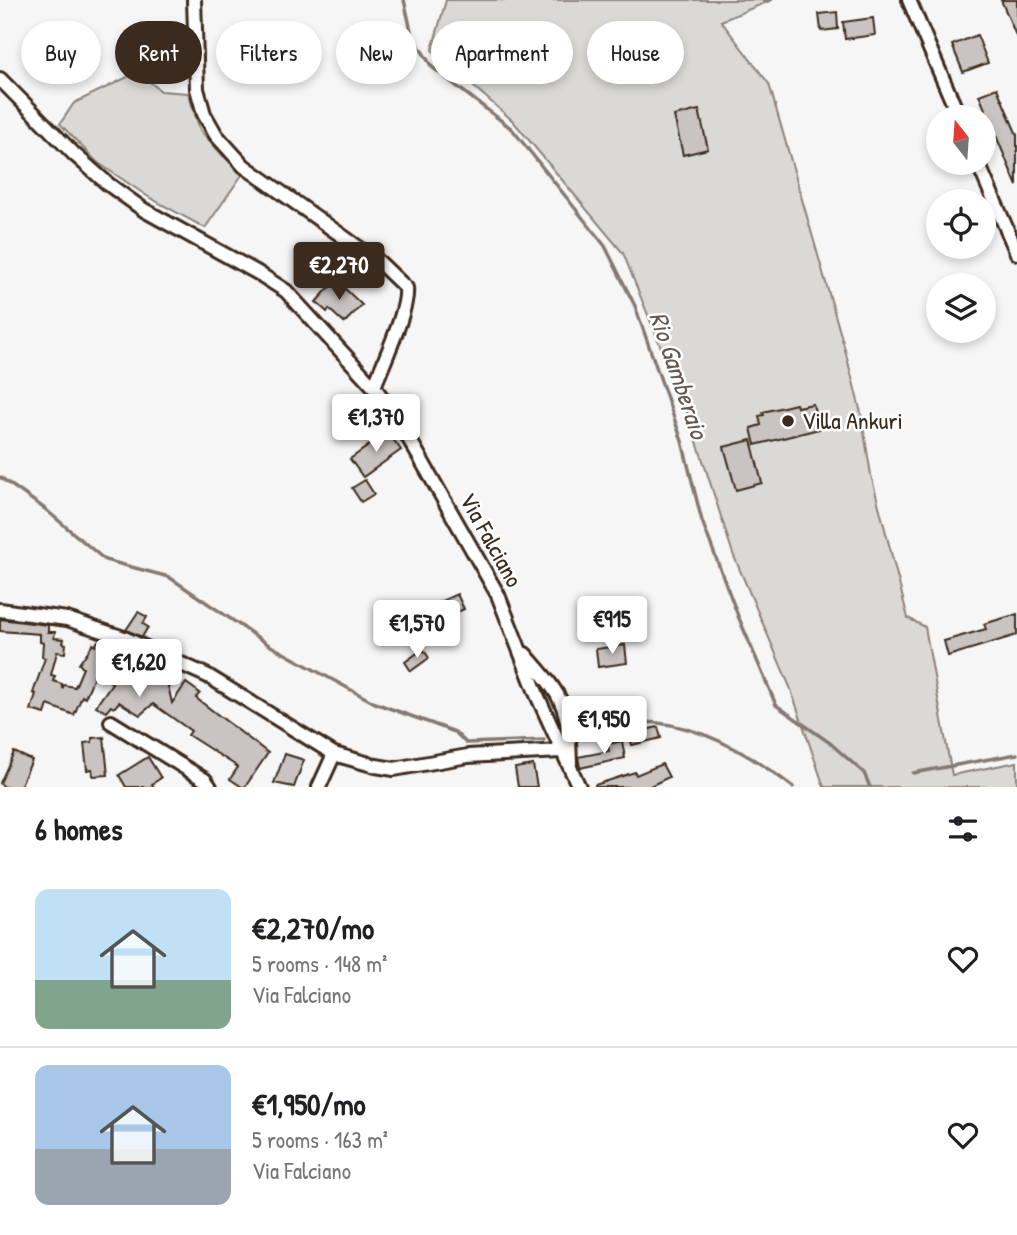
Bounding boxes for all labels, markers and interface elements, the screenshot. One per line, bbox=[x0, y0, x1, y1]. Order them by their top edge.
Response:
chip: Buy bbox=[21, 21, 101, 84]
chip: Rent bbox=[115, 21, 202, 84]
chip: Filters bbox=[216, 21, 322, 84]
chip: New bbox=[336, 21, 417, 84]
chip: Apartment bbox=[431, 21, 573, 84]
chip: House bbox=[587, 21, 684, 84]
north arrow bbox=[926, 105, 996, 175]
map controls bbox=[926, 105, 996, 343]
button: locate bbox=[926, 189, 996, 259]
pin: €2,270 bbox=[282, 243, 396, 302]
text: €2,270 bbox=[310, 249, 368, 280]
button: layers bbox=[926, 273, 996, 343]
water label: Rio Gamberaio bbox=[641, 307, 718, 445]
pin: €1,370 bbox=[319, 394, 433, 454]
text: €1,370 bbox=[348, 401, 404, 432]
place label: Villa Ankuri bbox=[802, 404, 903, 436]
marker: Villa Ankuri bbox=[780, 413, 796, 429]
street label: Via Falciano bbox=[453, 487, 531, 593]
pin: €915 bbox=[571, 596, 653, 656]
pin: €1,570 bbox=[360, 600, 474, 660]
text: €915 bbox=[593, 603, 631, 634]
text: €1,570 bbox=[389, 607, 445, 638]
pin: €1,620 bbox=[82, 640, 196, 699]
text: €1,620 bbox=[112, 646, 166, 677]
pin: €1,950 bbox=[547, 696, 661, 756]
text: €1,950 bbox=[578, 703, 630, 734]
text: 6 homes bbox=[35, 809, 122, 849]
icon: filters bbox=[944, 810, 982, 848]
text: €2,270/mo bbox=[252, 908, 374, 948]
icon: home bbox=[91, 917, 175, 1001]
icon: heart bbox=[944, 940, 982, 978]
text: 5 rooms · 148 m² bbox=[252, 948, 387, 979]
text: Via Falciano bbox=[252, 979, 351, 1010]
text: €1,950/mo bbox=[252, 1084, 366, 1124]
icon: home bbox=[91, 1093, 175, 1177]
icon: heart bbox=[944, 1116, 982, 1154]
text: 5 rooms · 163 m² bbox=[252, 1124, 388, 1155]
text: Via Falciano bbox=[252, 1155, 351, 1186]

